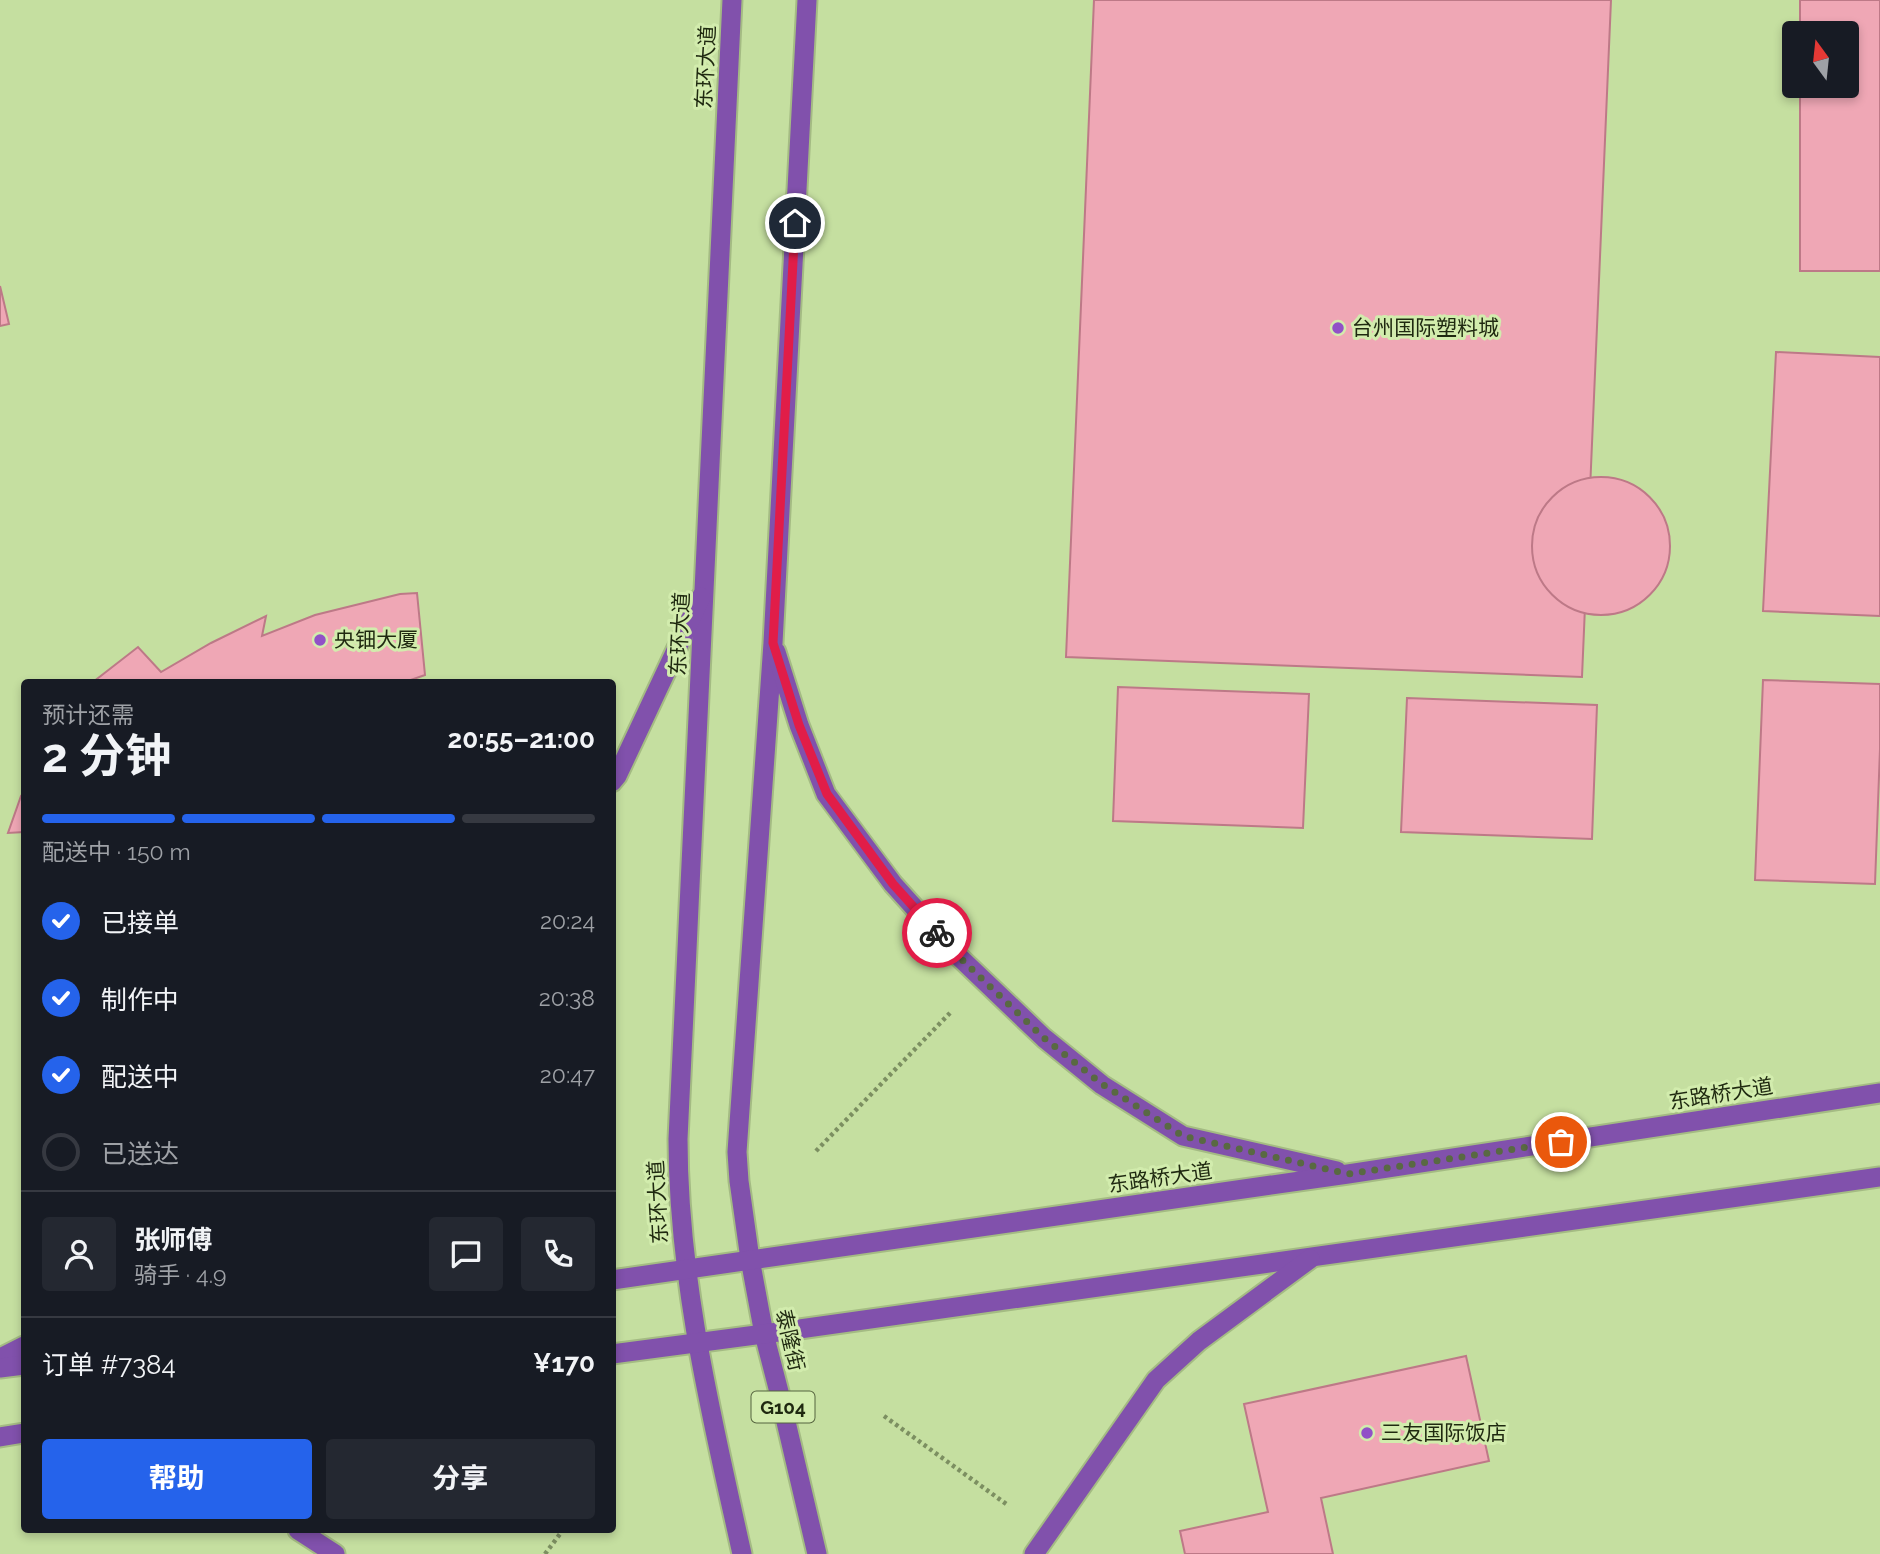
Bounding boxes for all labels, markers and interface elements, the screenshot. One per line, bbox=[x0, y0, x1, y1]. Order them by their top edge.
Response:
north arrow bbox=[1782, 21, 1858, 98]
map controls bbox=[1782, 21, 1859, 98]
street label: 东环大道 bbox=[691, 24, 720, 110]
pin bbox=[765, 193, 825, 253]
icon: home bbox=[776, 204, 814, 242]
place label: 台州国际塑料城 bbox=[1352, 315, 1499, 340]
marker: 台州国际塑料城 bbox=[1330, 320, 1346, 336]
street label: 东环大道 bbox=[665, 591, 694, 677]
place label: 央钿大厦 bbox=[334, 627, 418, 652]
marker: 央钿大厦 bbox=[312, 632, 328, 648]
text: 预计还需 bbox=[42, 701, 134, 728]
text: 20:55–21:00 bbox=[448, 724, 595, 754]
text: 2 分钟 bbox=[42, 729, 171, 783]
text: 配送中 · 150 m bbox=[42, 838, 191, 865]
courier bbox=[902, 898, 972, 968]
icon: check bbox=[42, 902, 80, 940]
text: 20:24 bbox=[540, 907, 595, 934]
text: 已接单 bbox=[101, 908, 179, 938]
icon: bike bbox=[918, 914, 956, 952]
icon: check bbox=[42, 979, 80, 1017]
text: 20:38 bbox=[539, 984, 595, 1011]
text: 制作中 bbox=[101, 985, 179, 1015]
icon: check bbox=[42, 1056, 80, 1094]
text: 20:47 bbox=[540, 1061, 595, 1088]
text: 配送中 bbox=[101, 1062, 179, 1092]
street label: 东路桥大道 bbox=[1667, 1073, 1775, 1114]
pin bbox=[1531, 1112, 1591, 1172]
icon: bag bbox=[1542, 1123, 1580, 1161]
text: 已送达 bbox=[101, 1139, 179, 1169]
street label: 东路桥大道 bbox=[1106, 1158, 1214, 1197]
street label: 东环大道 bbox=[643, 1159, 672, 1245]
button: person bbox=[42, 1217, 116, 1291]
button: chat bbox=[429, 1217, 503, 1291]
button: phone bbox=[521, 1217, 595, 1291]
text: 张师傅 bbox=[134, 1225, 212, 1255]
text: 骑手 · 4.9 bbox=[134, 1261, 226, 1288]
street label: 泰隆街 bbox=[771, 1306, 810, 1373]
text: ¥170 bbox=[533, 1348, 595, 1378]
text: 订单 #7384 bbox=[42, 1350, 176, 1380]
road number: G104 bbox=[752, 1392, 814, 1422]
place label: 三友国际饭店 bbox=[1381, 1420, 1507, 1445]
marker: 三友国际饭店 bbox=[1359, 1425, 1375, 1441]
button: 帮助 bbox=[42, 1439, 312, 1519]
button: 分享 bbox=[326, 1439, 595, 1519]

